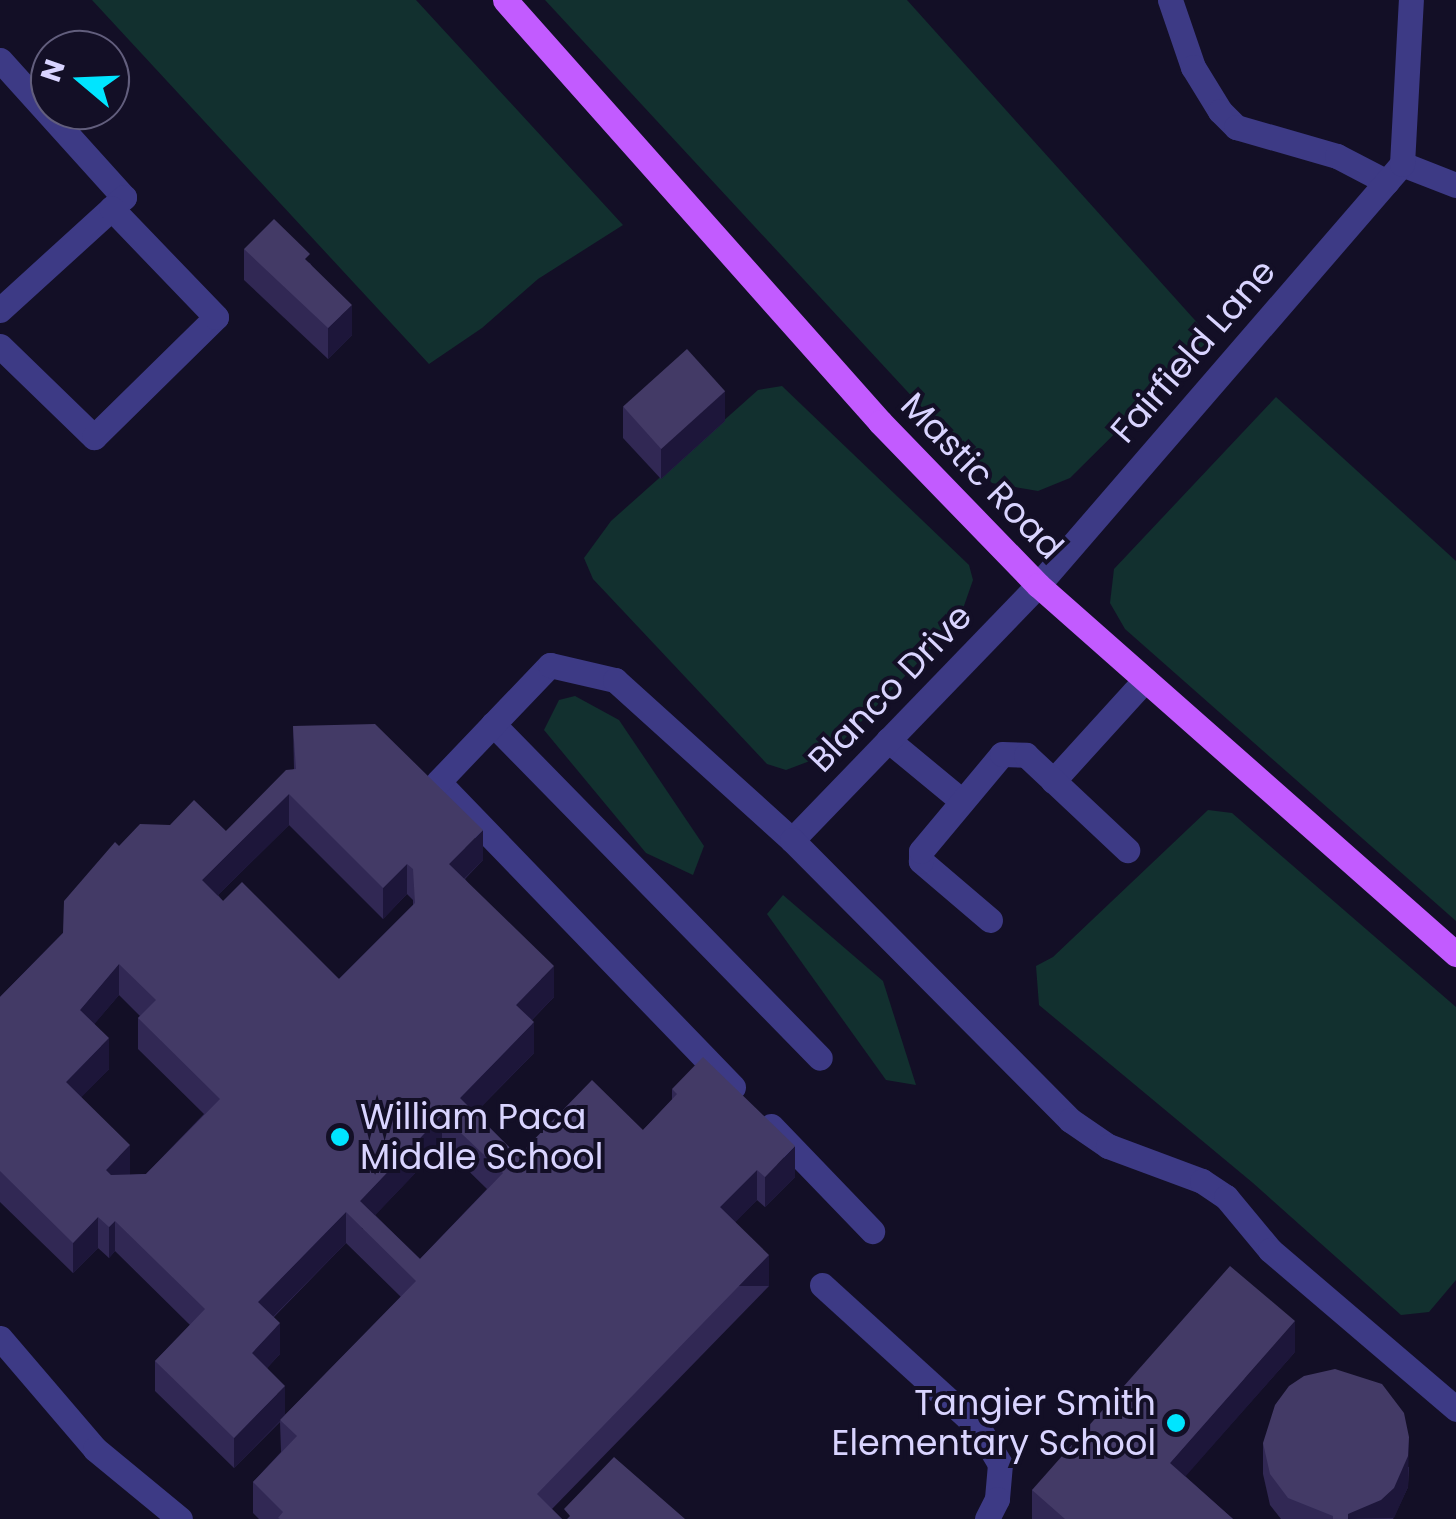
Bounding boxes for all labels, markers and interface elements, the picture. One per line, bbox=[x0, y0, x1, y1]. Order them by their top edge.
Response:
north arrow bbox=[30, 30, 130, 130]
text: N bbox=[31, 54, 75, 87]
street label: Fairfield Lane bbox=[1102, 251, 1284, 451]
street label: Mastic Road bbox=[892, 384, 1072, 568]
street label: Blanco Drive bbox=[800, 595, 980, 781]
place label: William Paca Middle School bbox=[360, 1096, 603, 1178]
marker: William Paca Middle School bbox=[329, 1126, 351, 1148]
place label: Tangier Smith Elementary School bbox=[831, 1382, 1156, 1464]
marker: Tangier Smith Elementary School bbox=[1165, 1412, 1187, 1434]

